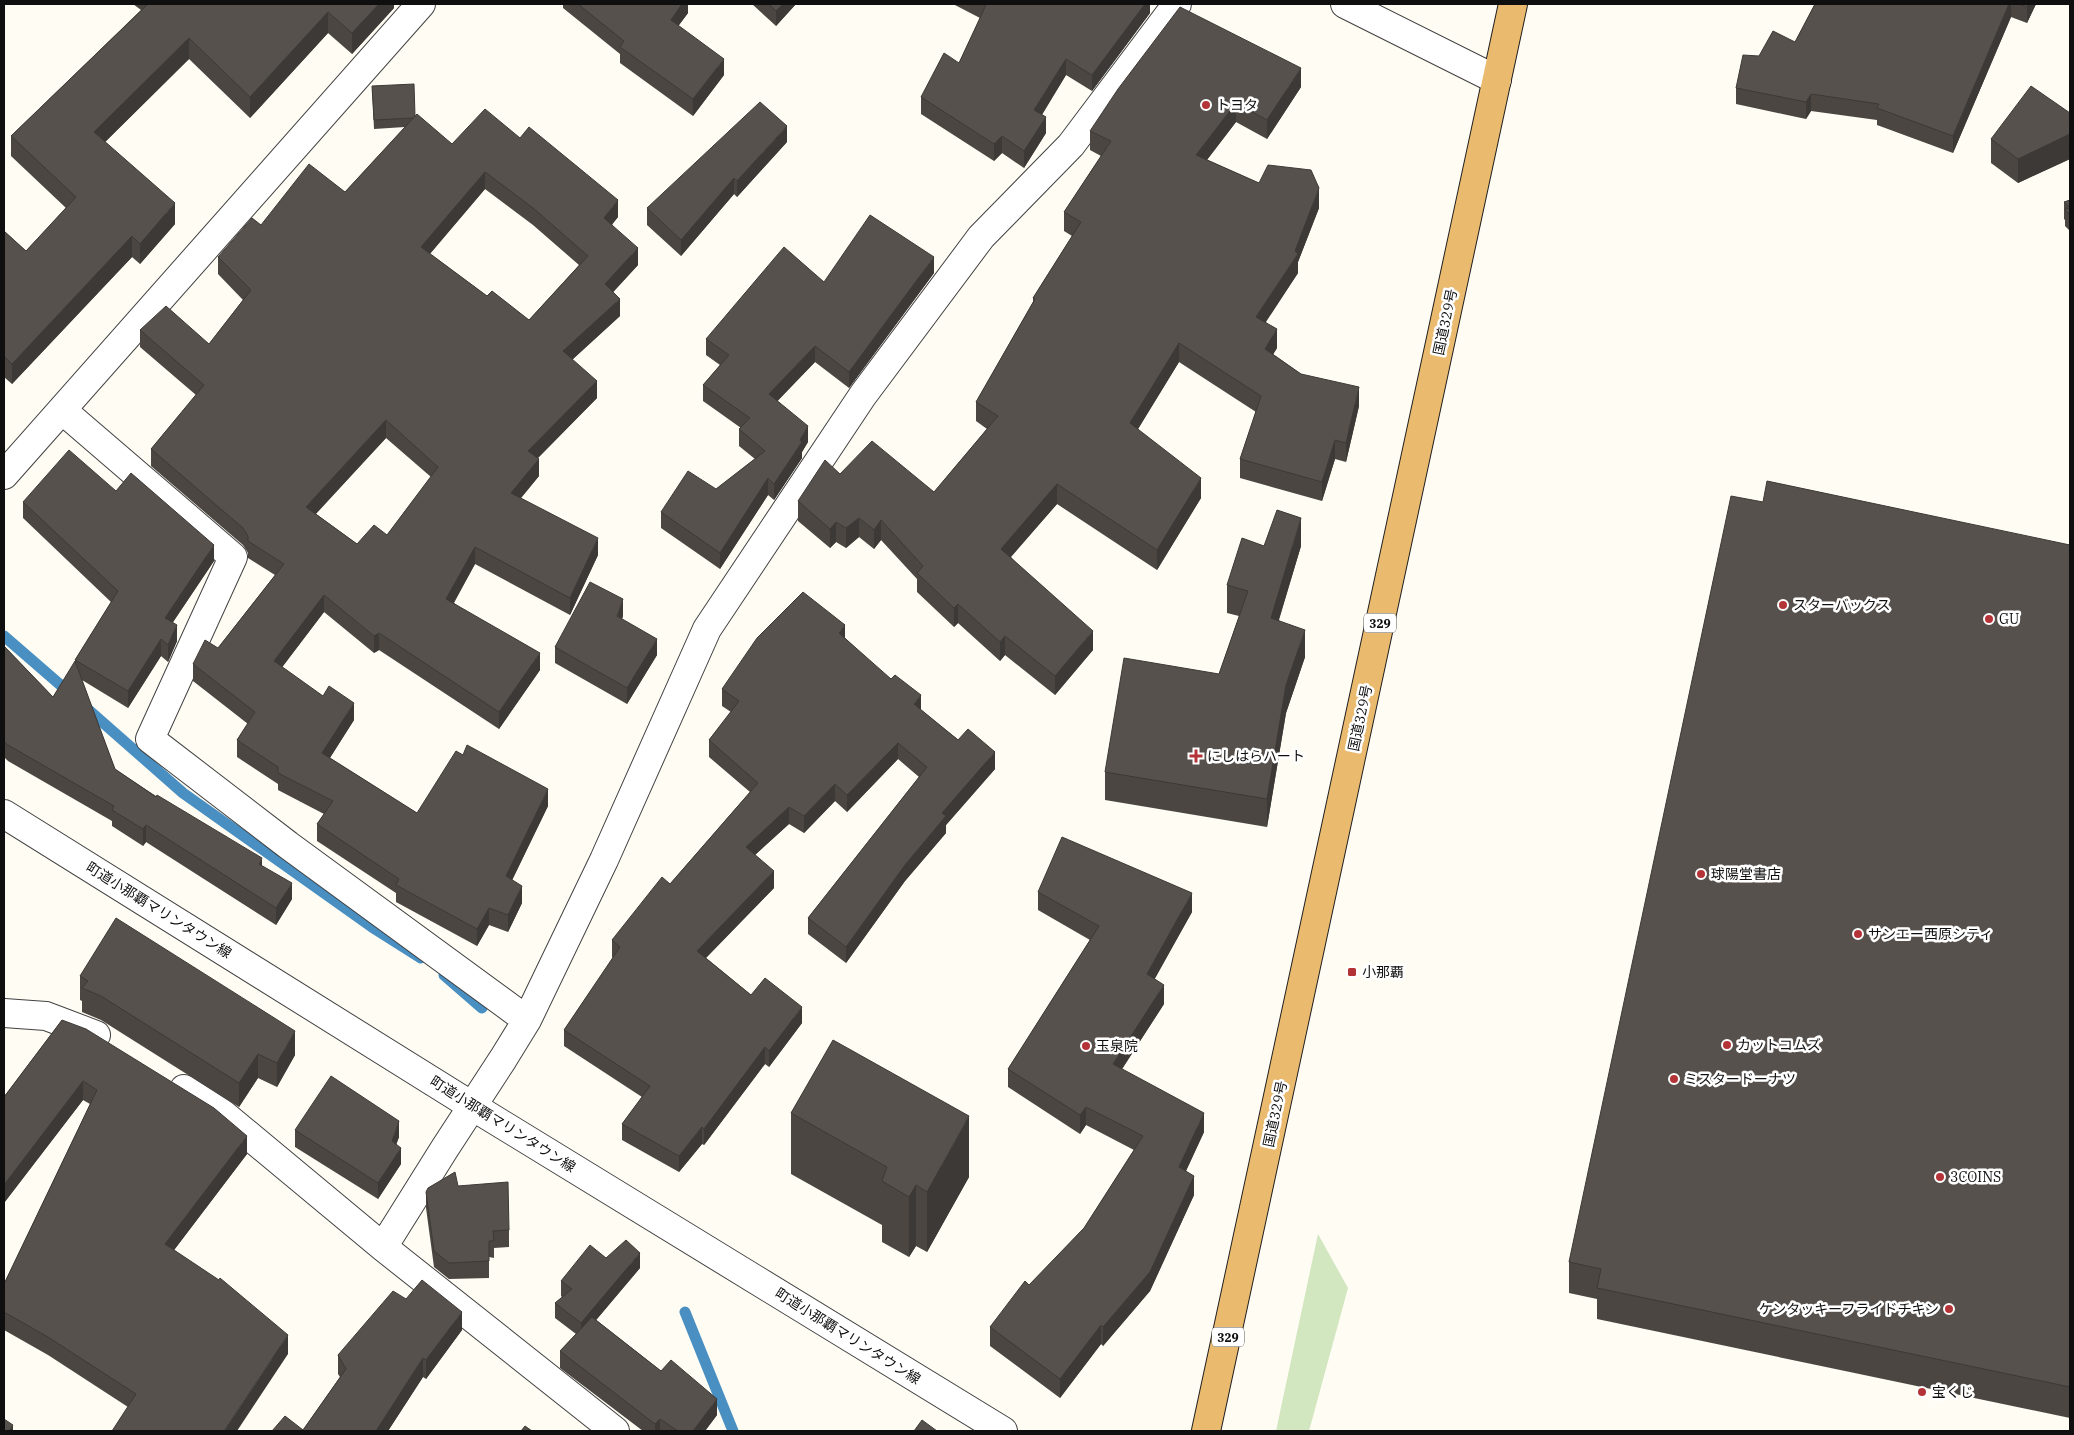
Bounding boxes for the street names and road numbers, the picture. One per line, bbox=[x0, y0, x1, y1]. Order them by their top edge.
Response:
street label: 国道329号 bbox=[1429, 287, 1461, 357]
road number: 329 bbox=[1364, 614, 1396, 632]
street label: 国道329号 bbox=[1344, 683, 1376, 753]
street label: 町道小那覇マリンタウン線 bbox=[83, 858, 235, 962]
street label: 町道小那覇マリンタウン線 bbox=[427, 1072, 579, 1176]
street label: 国道329号 bbox=[1259, 1079, 1291, 1149]
street label: 町道小那覇マリンタウン線 bbox=[772, 1284, 924, 1388]
road number: 329 bbox=[1212, 1328, 1244, 1346]

